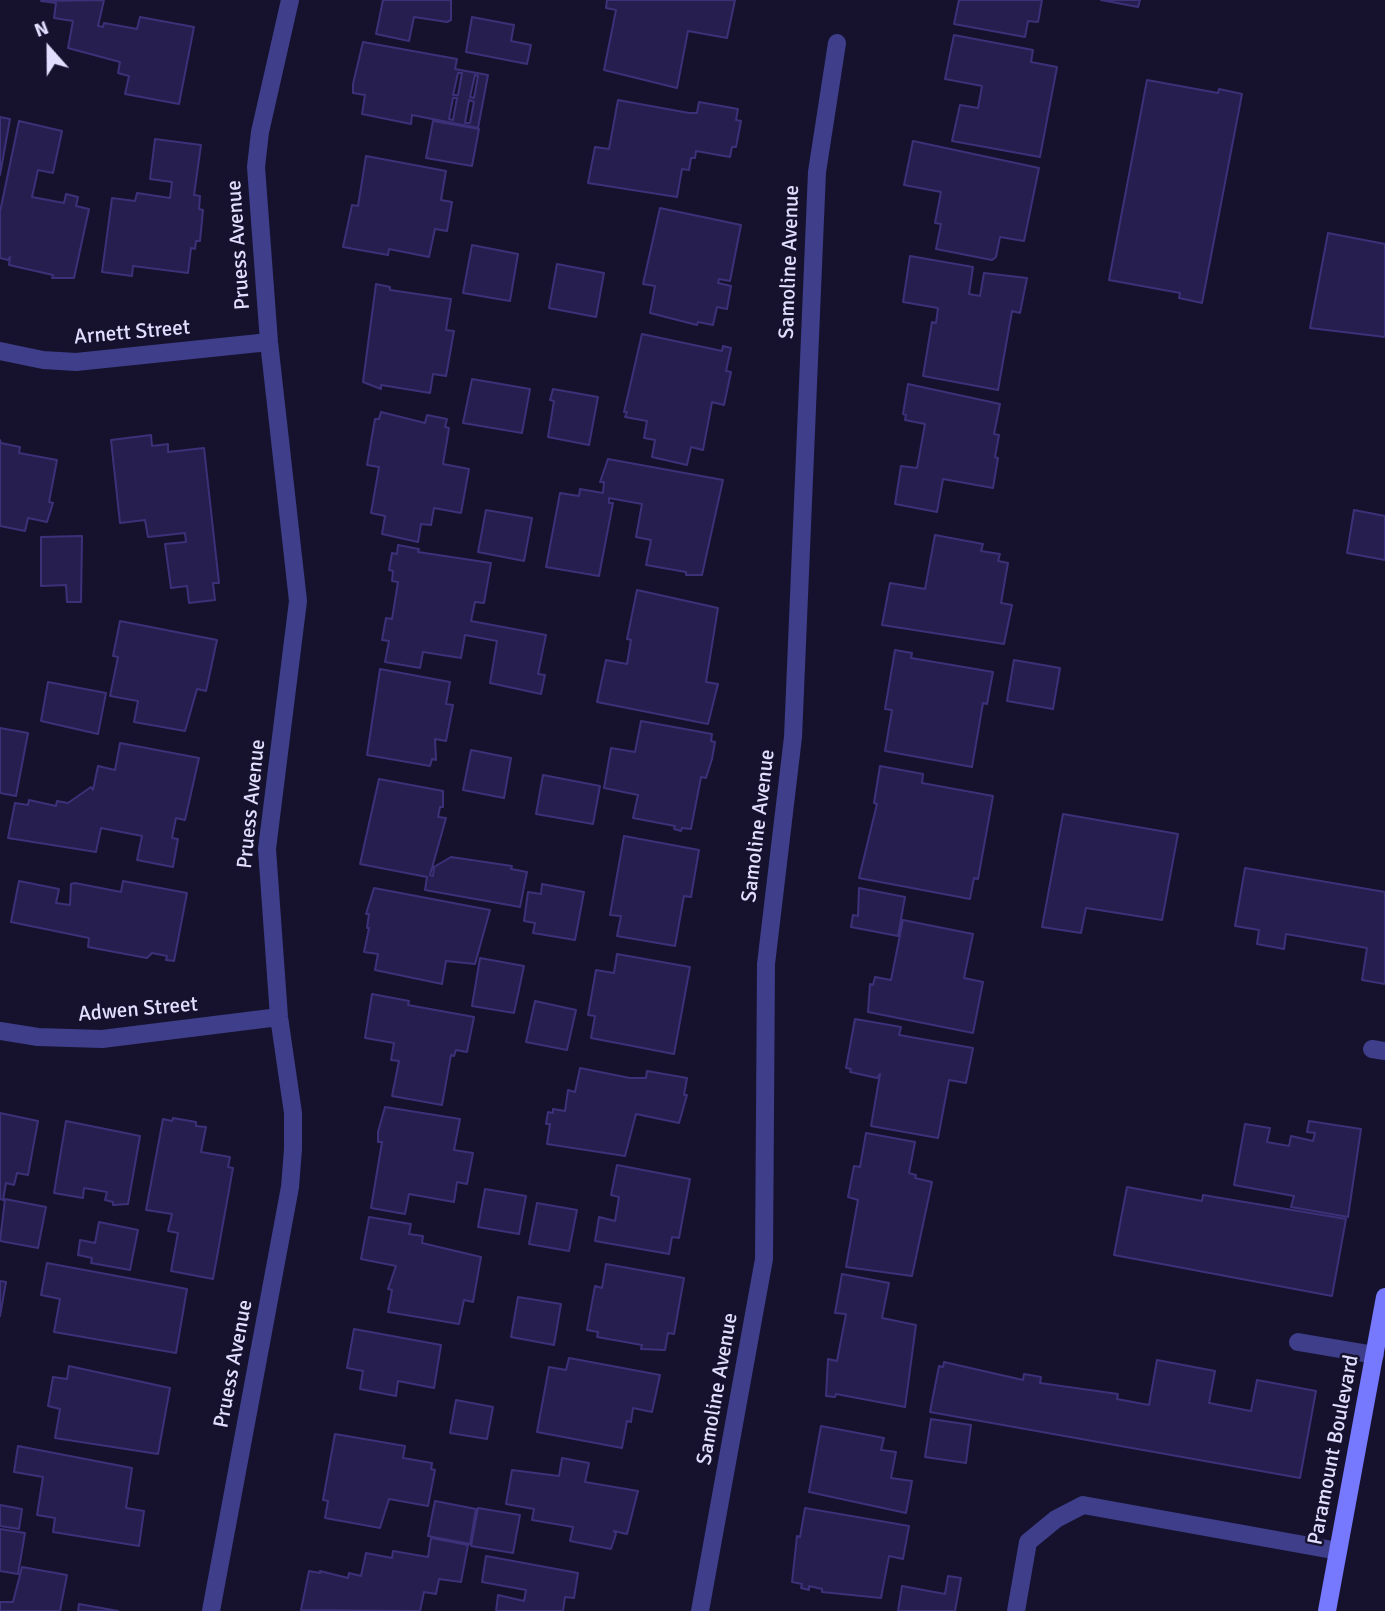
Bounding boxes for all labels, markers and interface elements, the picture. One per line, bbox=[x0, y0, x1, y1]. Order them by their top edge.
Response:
north arrow bbox=[14, 14, 84, 84]
text: N bbox=[31, 16, 52, 43]
street label: Pruess Avenue bbox=[222, 179, 256, 311]
street label: Samoline Avenue bbox=[775, 185, 805, 339]
street label: Arnett Street bbox=[73, 315, 191, 351]
street label: Pruess Avenue bbox=[233, 738, 271, 870]
street label: Samoline Avenue bbox=[737, 748, 781, 904]
street label: Adwen Street bbox=[77, 992, 199, 1028]
street label: Pruess Avenue bbox=[209, 1298, 259, 1430]
street label: Samoline Avenue bbox=[692, 1311, 744, 1467]
street label: Paramount Boulevard bbox=[1303, 1353, 1365, 1547]

